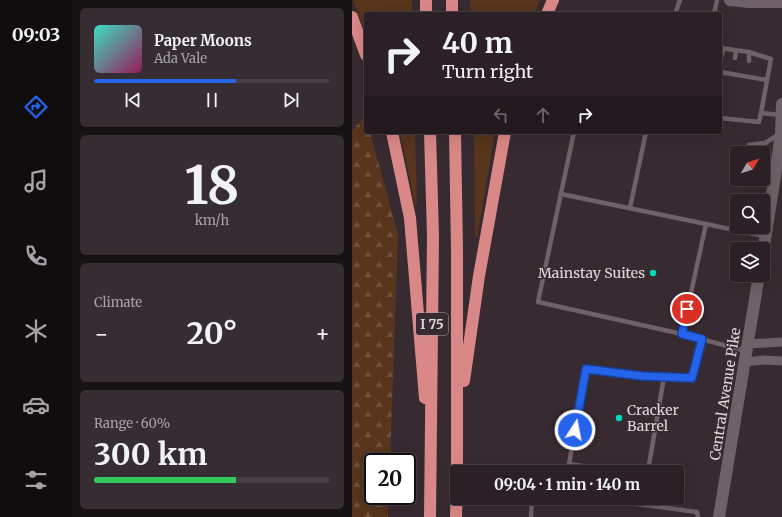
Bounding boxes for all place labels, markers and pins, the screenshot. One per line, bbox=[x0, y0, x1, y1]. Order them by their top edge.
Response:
place label: Mainstay Suites bbox=[538, 264, 645, 282]
marker: Mainstay Suites bbox=[648, 268, 658, 278]
pin bbox=[670, 292, 704, 326]
place label: Cracker Barrel bbox=[627, 401, 679, 435]
marker: Cracker Barrel bbox=[614, 413, 624, 423]

